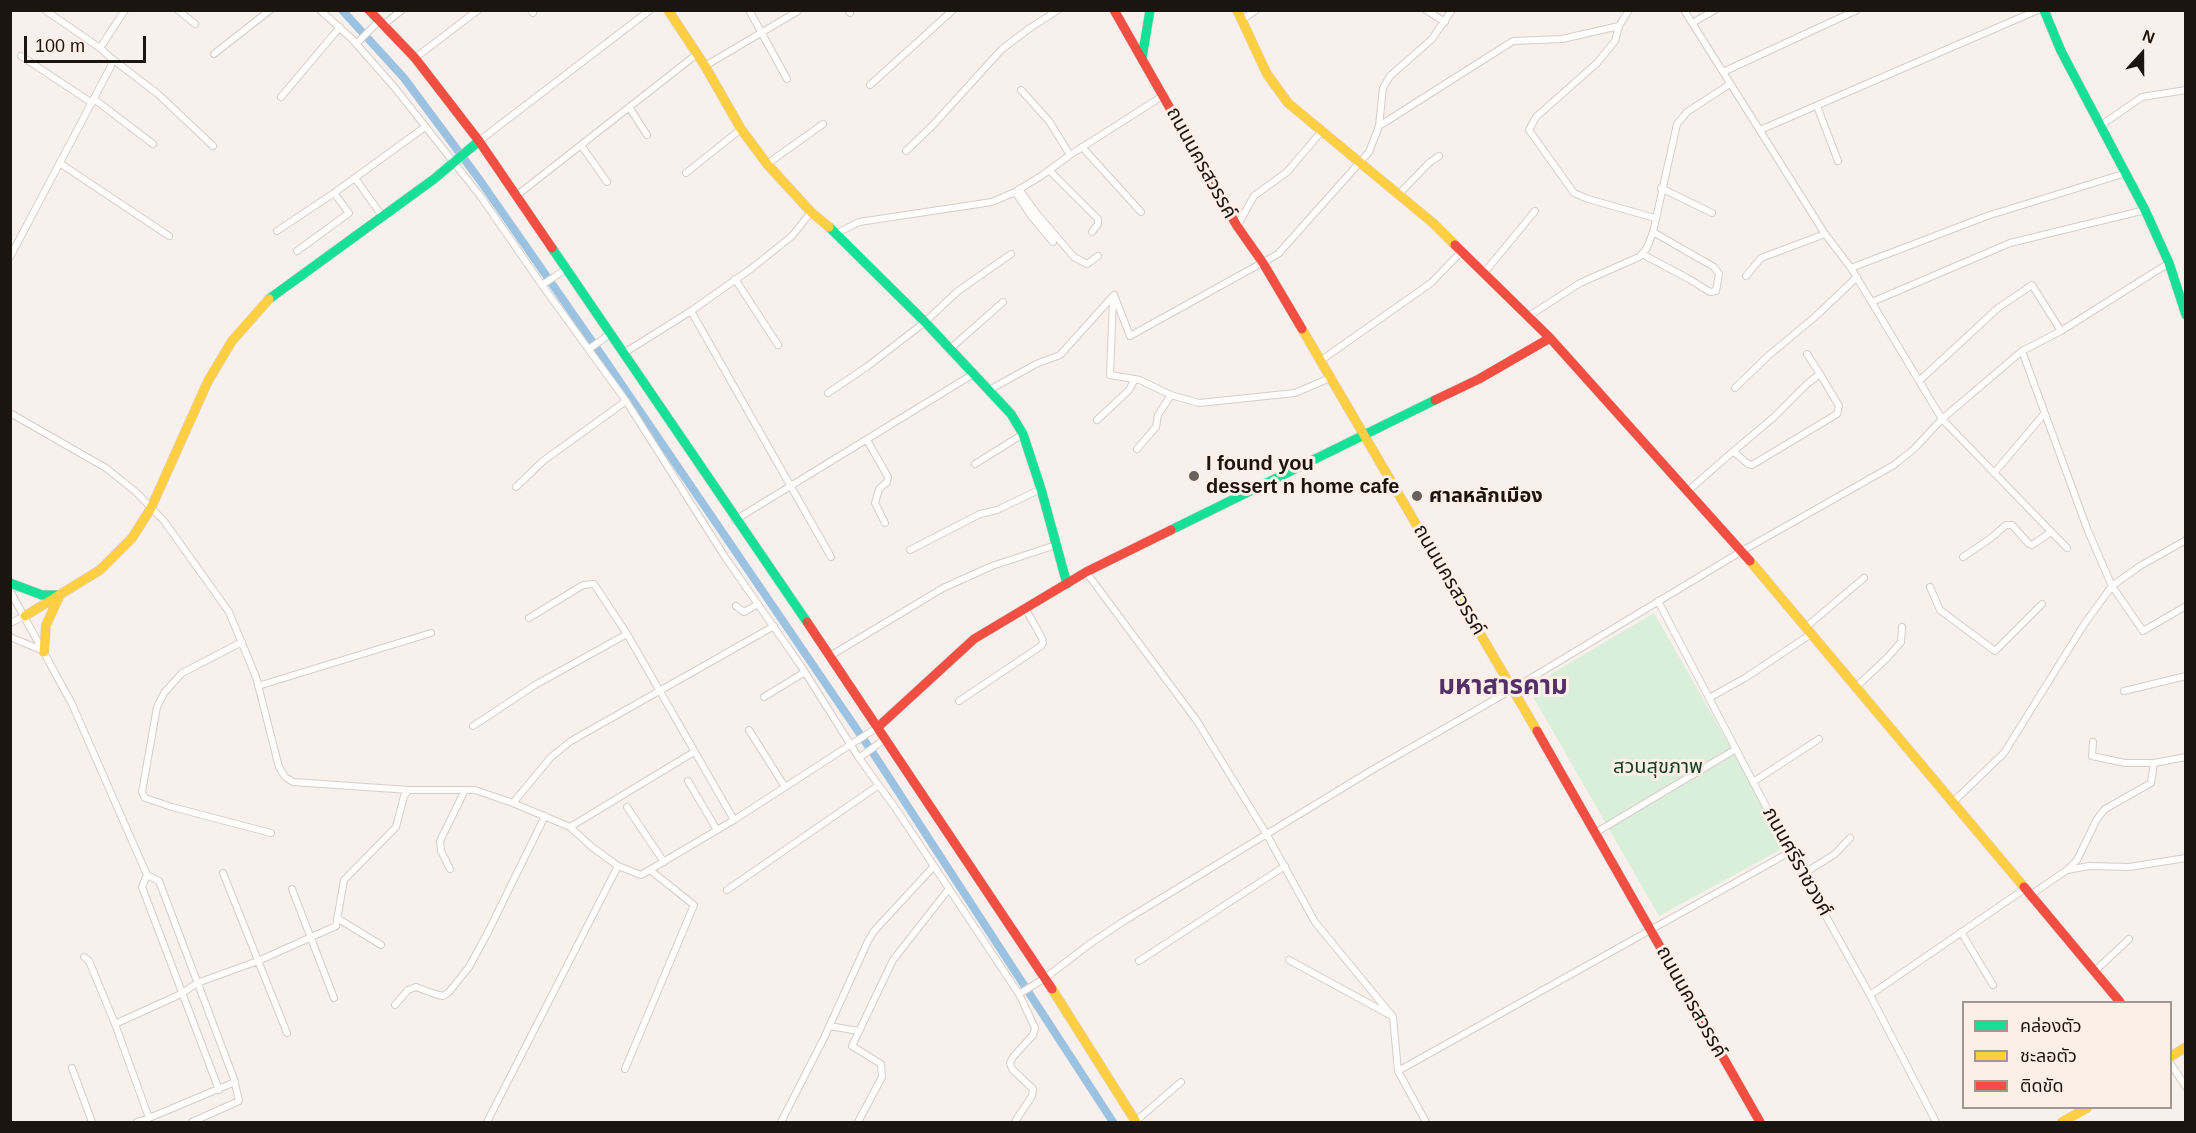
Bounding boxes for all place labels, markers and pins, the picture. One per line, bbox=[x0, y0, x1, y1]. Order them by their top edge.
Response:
place label: I found you dessert n home cafe bbox=[1206, 452, 1399, 499]
marker: I found you dessert n home cafe bbox=[1187, 469, 1201, 483]
place label: ศาลหลักเมือง bbox=[1429, 484, 1543, 508]
marker: ศาลหลักเมือง bbox=[1410, 489, 1424, 503]

